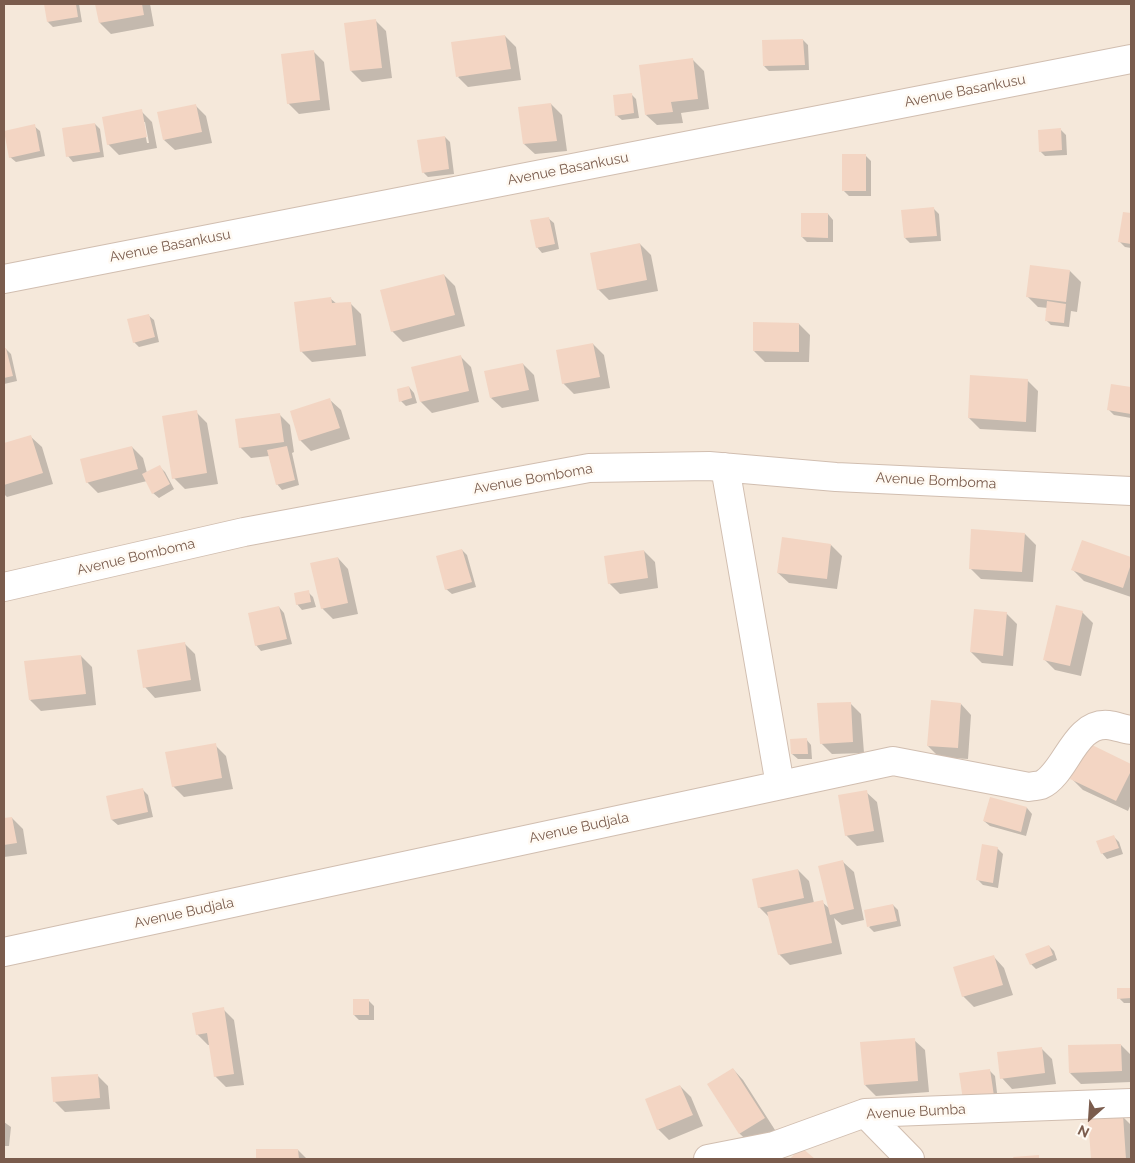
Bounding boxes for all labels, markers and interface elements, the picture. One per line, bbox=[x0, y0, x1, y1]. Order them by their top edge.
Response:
street label: Avenue Basankusu bbox=[903, 71, 1027, 111]
street label: Avenue Basankusu bbox=[506, 149, 630, 189]
street label: Avenue Basankusu bbox=[108, 226, 232, 266]
street label: Avenue Bomboma bbox=[472, 460, 594, 498]
street label: Avenue Bomboma bbox=[875, 469, 997, 493]
street label: Avenue Bomboma bbox=[75, 535, 197, 579]
street label: Avenue Budjala bbox=[528, 809, 630, 847]
street label: Avenue Budjala bbox=[133, 894, 235, 932]
north arrow bbox=[1065, 1093, 1115, 1143]
street label: Avenue Bumba bbox=[866, 1101, 966, 1123]
text: N bbox=[1075, 1122, 1092, 1141]

